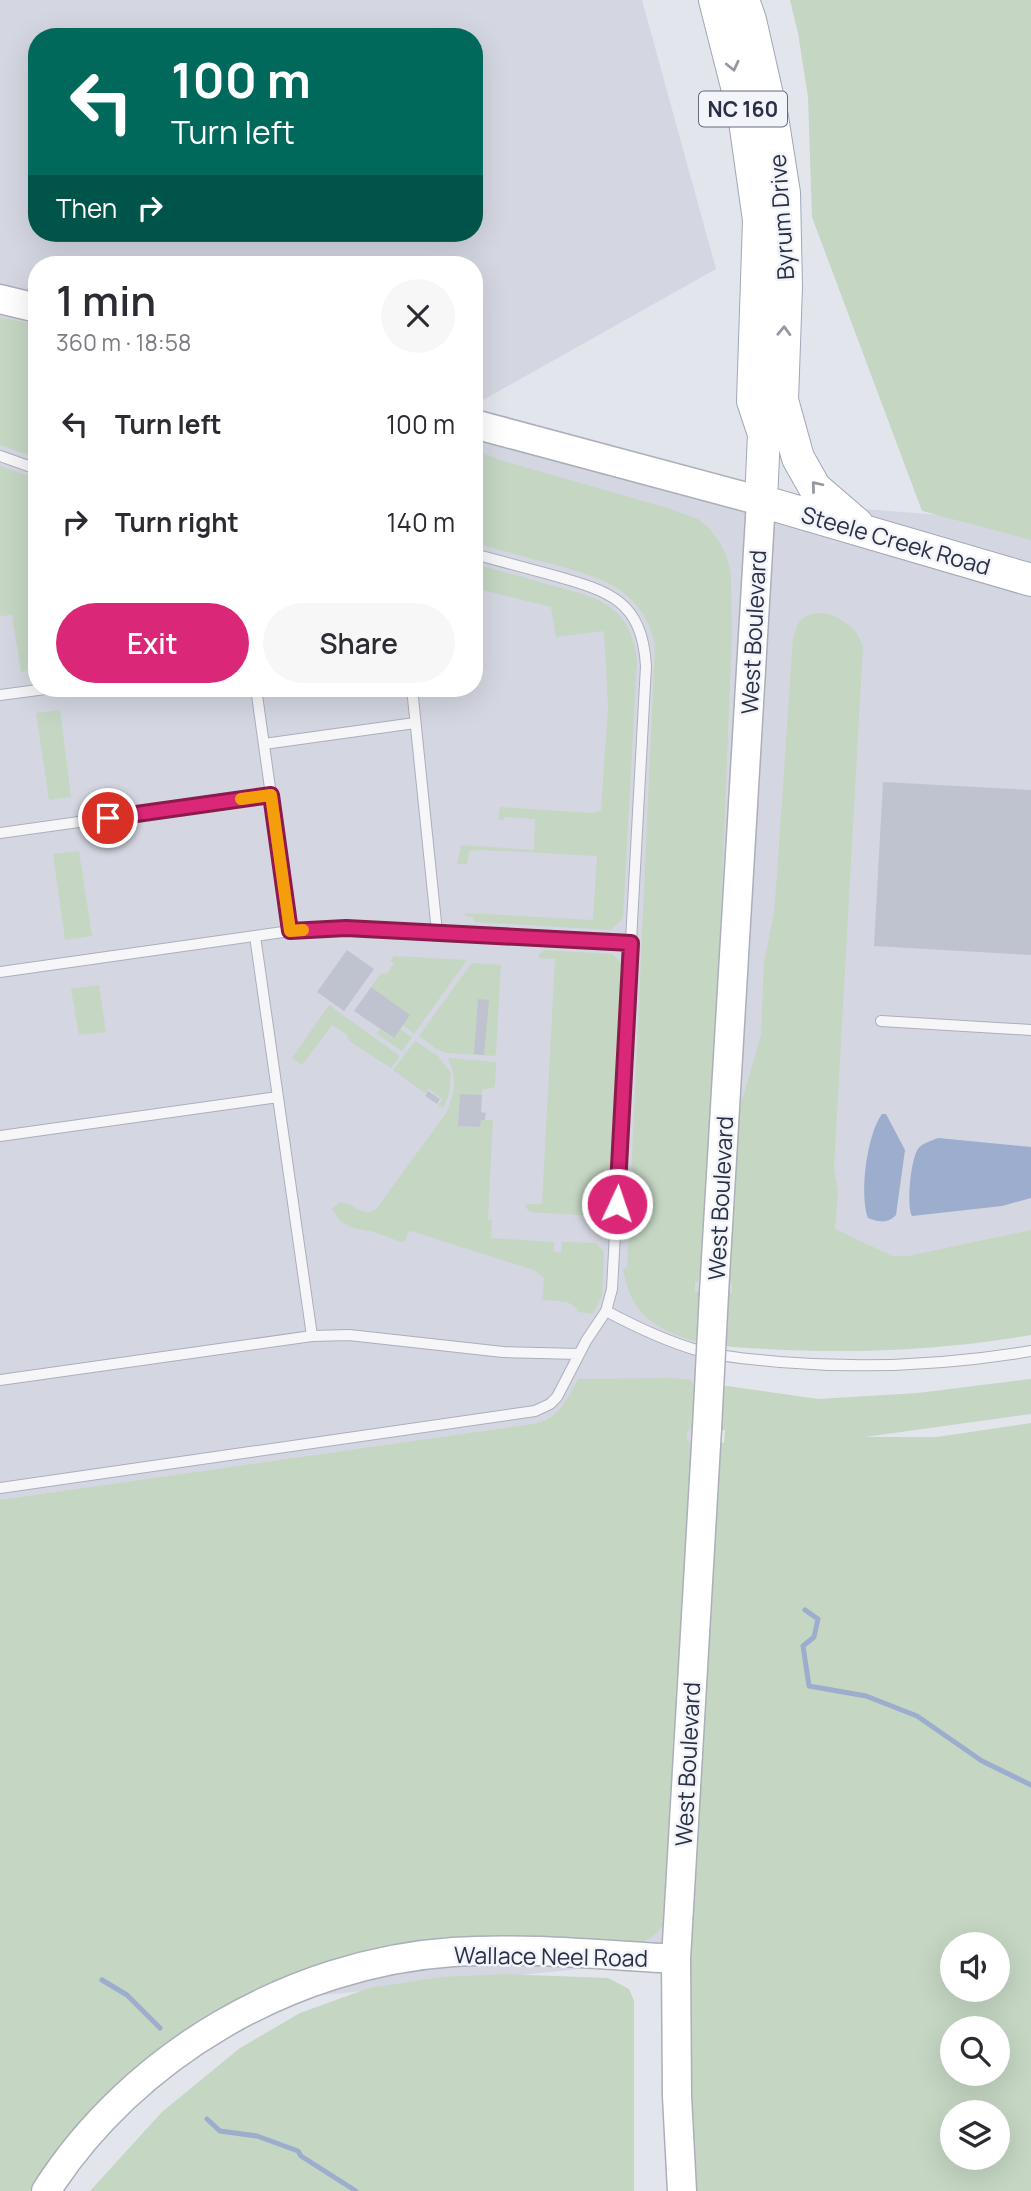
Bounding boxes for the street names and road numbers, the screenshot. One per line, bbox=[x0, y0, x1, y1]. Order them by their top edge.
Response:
road number: NC 160 bbox=[699, 92, 787, 126]
street label: Byrum Drive bbox=[761, 153, 801, 281]
street label: Steele Creek Road bbox=[798, 498, 994, 582]
street label: West Boulevard bbox=[733, 549, 773, 715]
street label: West Boulevard bbox=[700, 1115, 740, 1281]
street label: West Boulevard bbox=[667, 1681, 707, 1847]
street label: Wallace Neel Road bbox=[454, 1938, 648, 1974]

